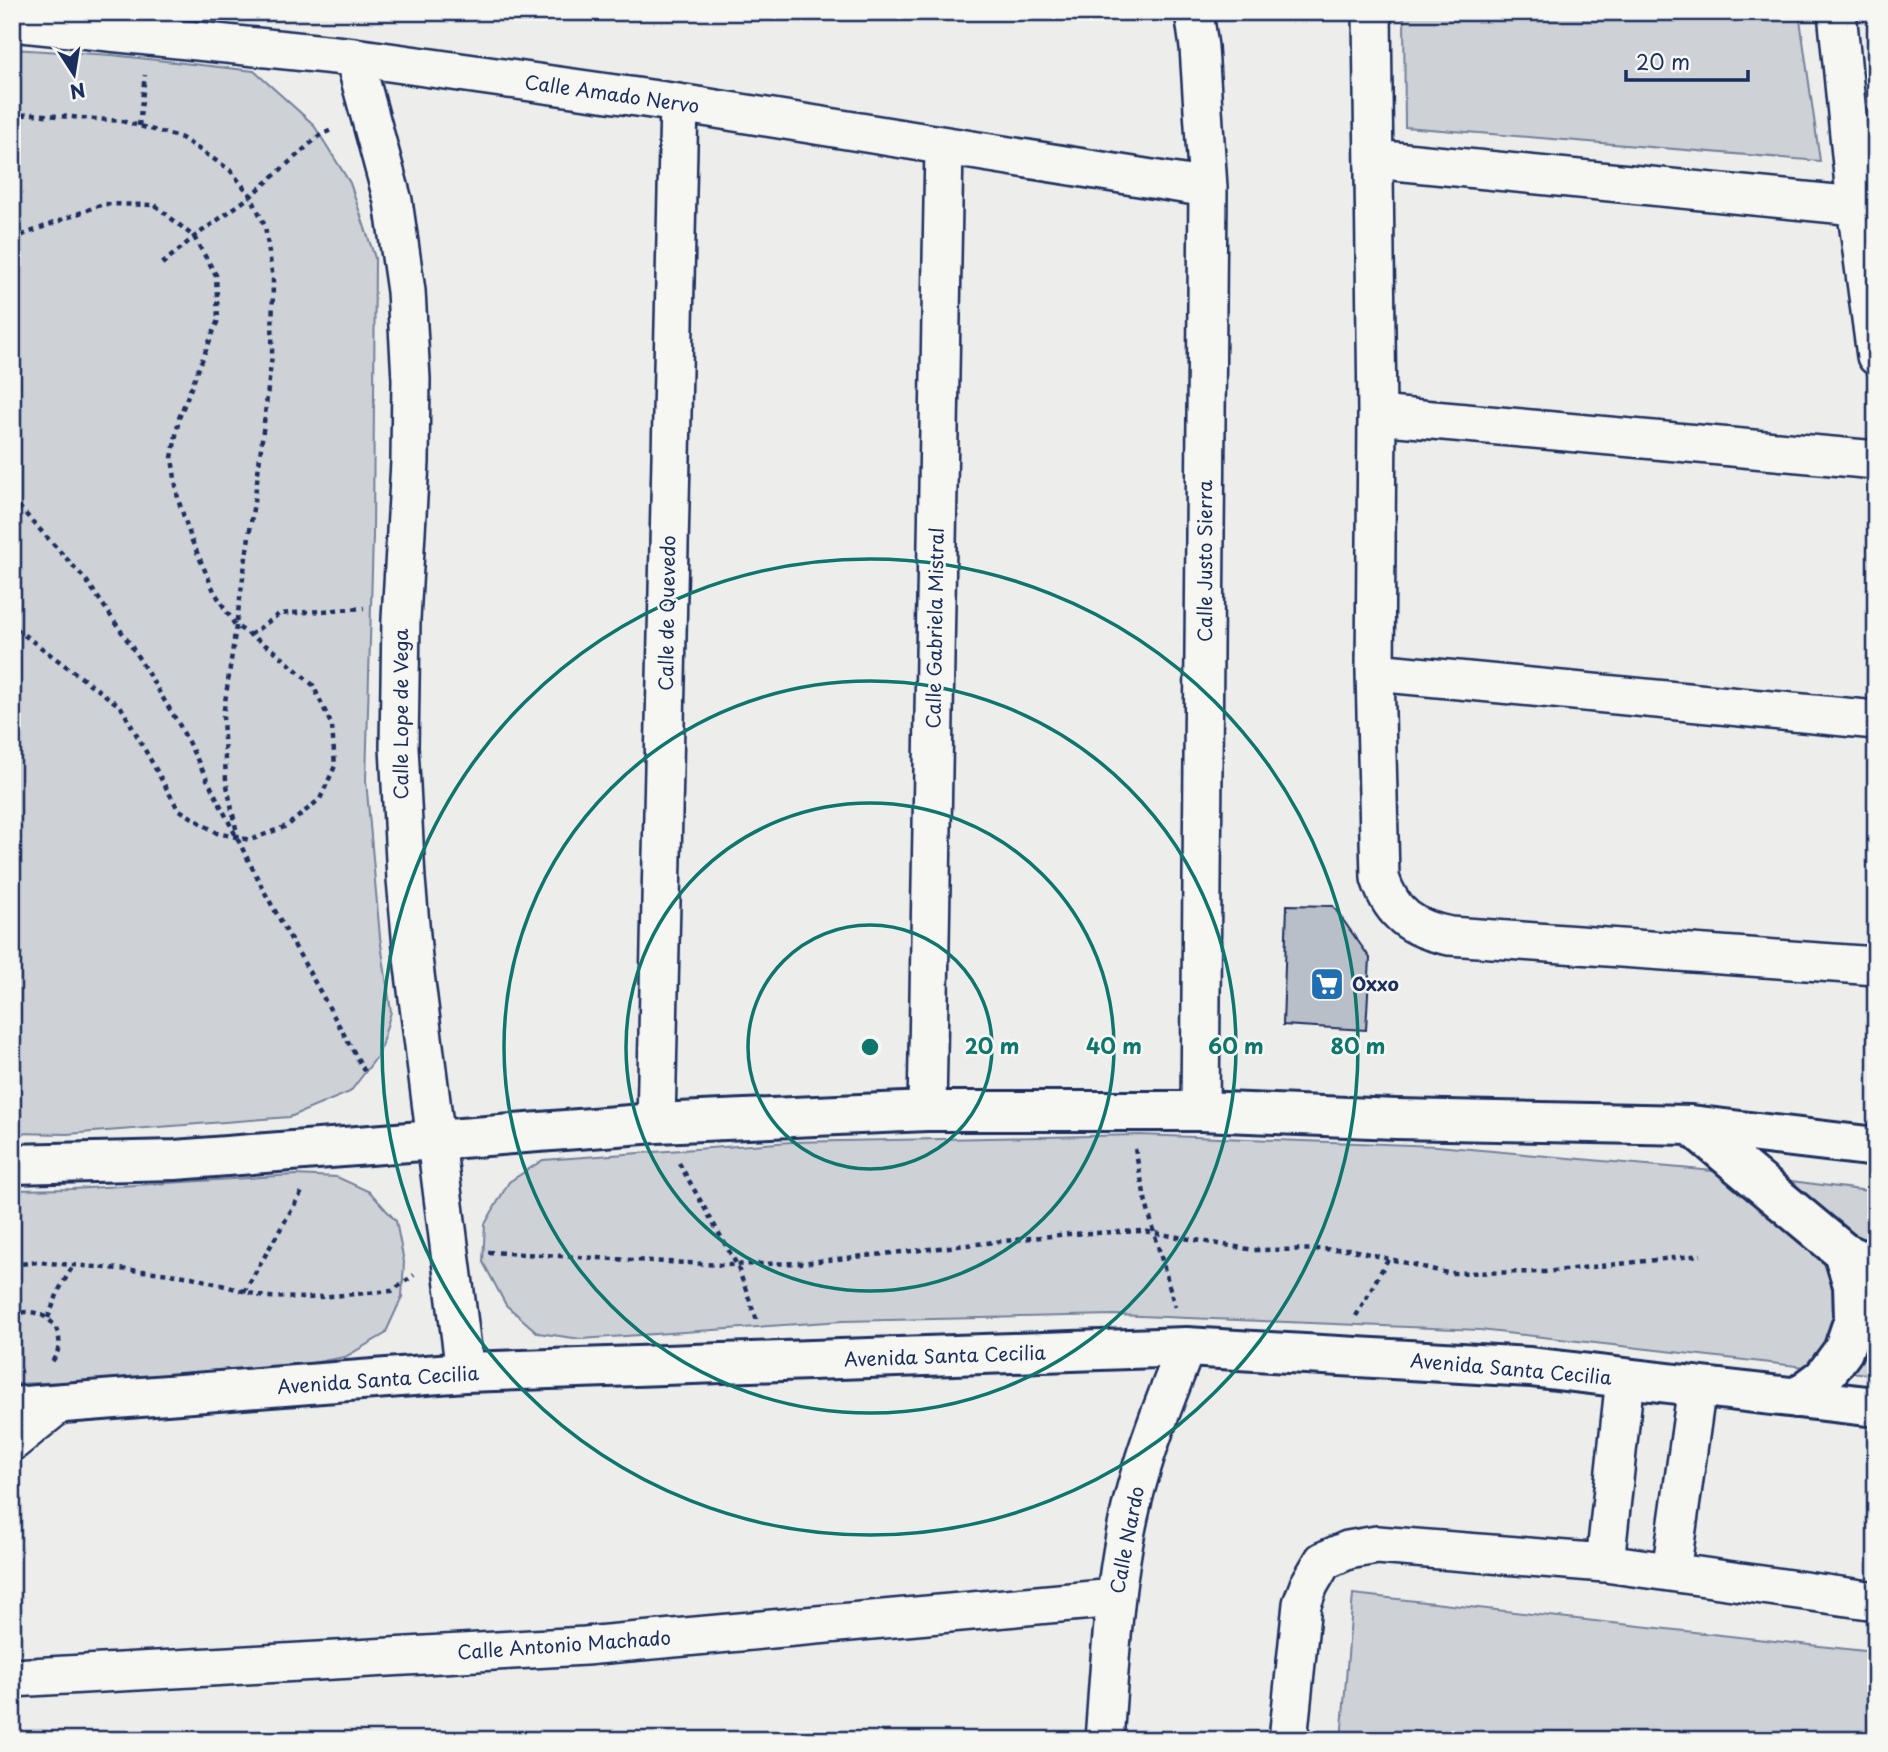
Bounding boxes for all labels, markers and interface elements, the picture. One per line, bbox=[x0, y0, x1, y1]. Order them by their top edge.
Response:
north arrow bbox=[38, 38, 108, 108]
scale bar bbox=[1626, 38, 1748, 82]
text: 20 m bbox=[1636, 45, 1690, 77]
street label: Calle Amado Nervo bbox=[523, 67, 701, 119]
text: N bbox=[67, 76, 88, 107]
street label: Calle Justo Sierra bbox=[1190, 480, 1218, 642]
street label: Calle Gabriela Mistral bbox=[918, 527, 950, 729]
street label: Calle de Quevedo bbox=[651, 535, 681, 691]
street label: Calle Lope de Vega bbox=[386, 628, 414, 800]
supermarket icon: Oxxo bbox=[1308, 965, 1346, 1003]
place label: Oxxo bbox=[1352, 969, 1399, 997]
text: 20 m bbox=[965, 1029, 1019, 1061]
text: 40 m bbox=[1086, 1029, 1142, 1061]
text: 60 m bbox=[1208, 1029, 1264, 1061]
text: 80 m bbox=[1331, 1029, 1385, 1061]
centre of rings bbox=[858, 1035, 882, 1059]
street label: Avenida Santa Cecilia bbox=[844, 1337, 1047, 1373]
street label: Avenida Santa Cecilia bbox=[1409, 1345, 1613, 1391]
street label: Avenida Santa Cecilia bbox=[276, 1358, 480, 1400]
street label: Calle Nardo bbox=[1102, 1484, 1150, 1596]
street label: Calle Antonio Machado bbox=[456, 1623, 672, 1665]

